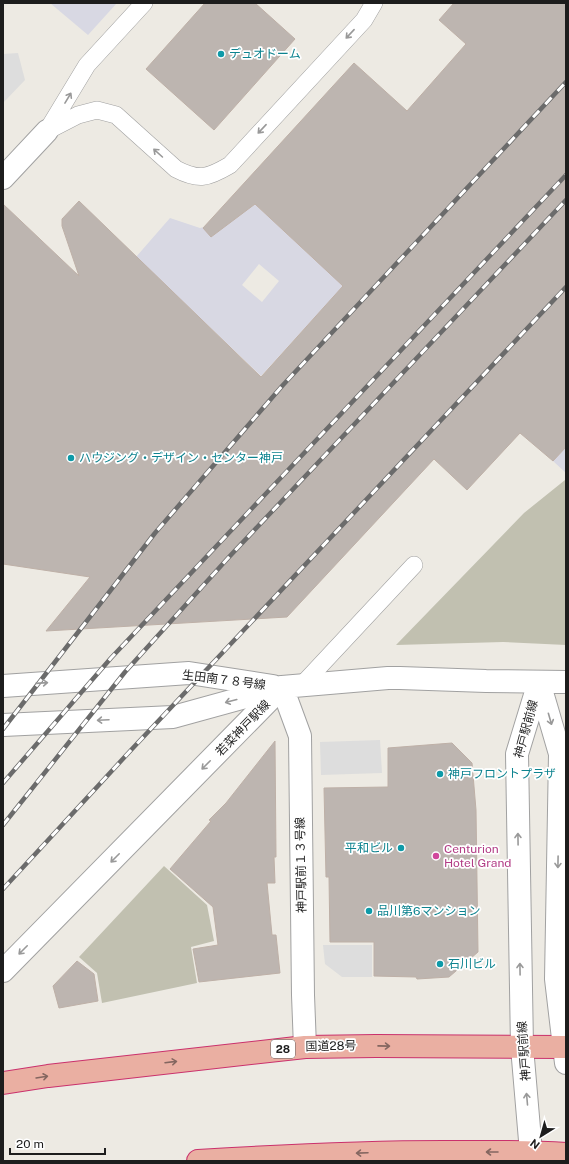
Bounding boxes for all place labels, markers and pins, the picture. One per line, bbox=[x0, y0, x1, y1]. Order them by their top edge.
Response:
place label: デュオドーム bbox=[229, 47, 301, 61]
marker: デュオドーム bbox=[216, 49, 226, 59]
place label: ハウジング・デザイン・センター神戸 bbox=[79, 451, 283, 465]
marker: ハウジング・デザイン・センター神戸 bbox=[66, 453, 76, 463]
place label: 神戸フロントプラザ bbox=[448, 767, 556, 781]
marker: 神戸フロントプラザ bbox=[435, 769, 445, 779]
place label: 平和ビル bbox=[345, 841, 393, 855]
place label: Centurion Hotel Grand bbox=[444, 842, 511, 870]
marker: 平和ビル bbox=[396, 843, 406, 853]
marker: Centurion Hotel Grand bbox=[431, 851, 441, 861]
place label: 品川第6マンション bbox=[377, 904, 480, 918]
marker: 品川第6マンション bbox=[364, 906, 374, 916]
place label: 石川ビル bbox=[448, 957, 496, 971]
marker: 石川ビル bbox=[435, 959, 445, 969]

